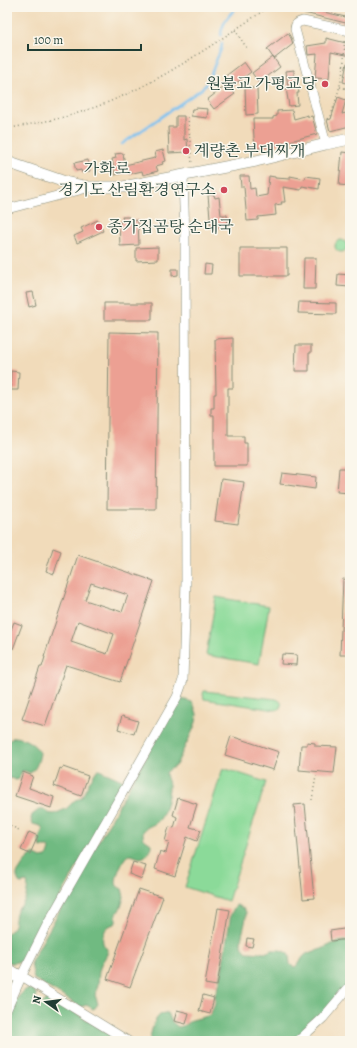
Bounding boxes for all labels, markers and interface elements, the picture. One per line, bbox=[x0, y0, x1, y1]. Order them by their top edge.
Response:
scale bar bbox=[28, 26, 141, 52]
text: 100 m bbox=[34, 32, 63, 48]
place label: 원불교 가평교당 bbox=[206, 73, 318, 95]
marker: 원불교 가평교당 bbox=[320, 79, 330, 89]
place label: 계량촌 부대찌개 bbox=[194, 140, 305, 162]
marker: 계량촌 부대찌개 bbox=[181, 146, 191, 156]
street label: 가화로 bbox=[84, 158, 131, 180]
place label: 경기도 산림환경연구소 bbox=[58, 179, 216, 201]
marker: 경기도 산림환경연구소 bbox=[219, 185, 229, 195]
place label: 종가집곰탕 순대국 bbox=[107, 216, 234, 238]
marker: 종가집곰탕 순대국 bbox=[94, 222, 104, 232]
north arrow bbox=[26, 982, 66, 1022]
text: N bbox=[29, 994, 45, 1005]

